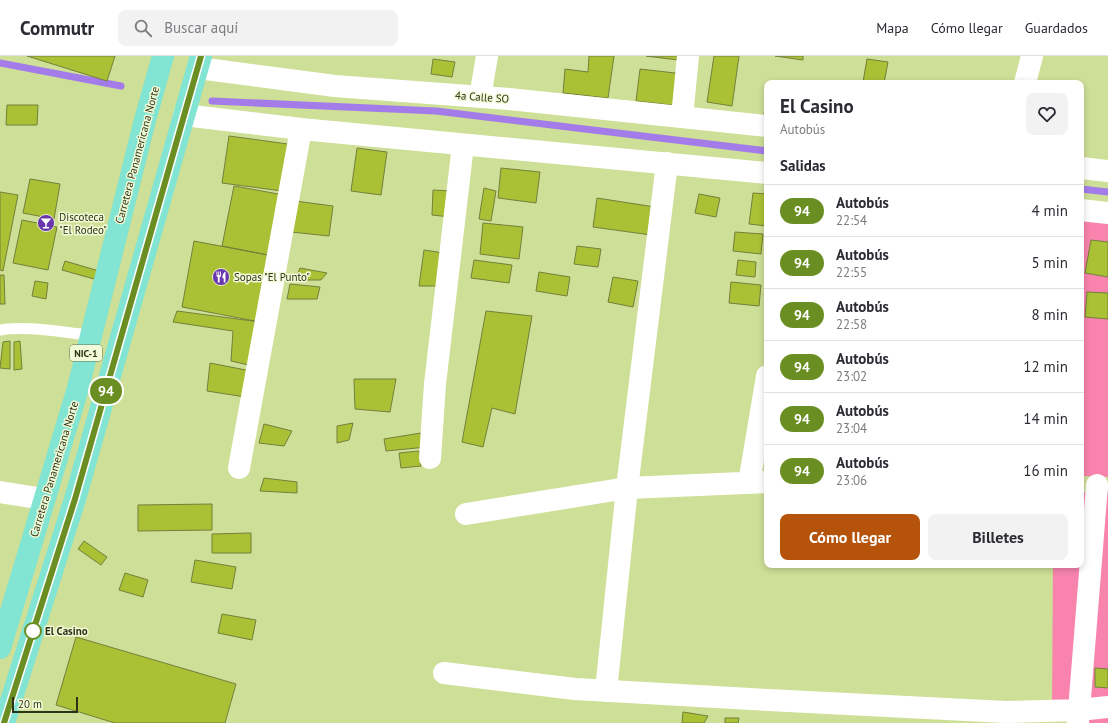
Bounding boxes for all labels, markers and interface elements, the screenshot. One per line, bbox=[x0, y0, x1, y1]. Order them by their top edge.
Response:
search box bbox=[118, 10, 398, 46]
text: Commutr bbox=[20, 16, 94, 40]
icon: search bbox=[132, 17, 154, 39]
text: Buscar aquí bbox=[164, 18, 238, 37]
text: Mapa bbox=[876, 19, 909, 37]
text: Cómo llegar bbox=[931, 19, 1003, 37]
text: Guardados bbox=[1025, 19, 1088, 37]
street label: Carretera Panamericana Norte bbox=[112, 85, 162, 225]
street label: 4a Calle SO bbox=[454, 88, 510, 106]
button: heart bbox=[1026, 93, 1068, 135]
text: El Casino bbox=[780, 94, 854, 118]
text: Autobús bbox=[780, 121, 825, 138]
text: Salidas bbox=[780, 156, 826, 175]
text: Autobús bbox=[836, 193, 889, 212]
text: 4 min bbox=[1031, 201, 1068, 220]
text: 94 bbox=[794, 202, 810, 220]
place label: Discoteca "El Rodeo" bbox=[59, 210, 107, 237]
text: 22:54 bbox=[836, 212, 867, 229]
bar icon: Discoteca "El Rodeo" bbox=[36, 213, 56, 233]
text: Autobús bbox=[836, 245, 889, 264]
text: 5 min bbox=[1031, 253, 1068, 272]
text: 94 bbox=[794, 254, 810, 272]
text: 22:55 bbox=[836, 264, 867, 281]
restaurant icon: Sopas "El Punto" bbox=[211, 267, 231, 287]
place label: Sopas "El Punto" bbox=[234, 270, 310, 284]
text: Autobús bbox=[836, 297, 889, 316]
text: 8 min bbox=[1031, 305, 1068, 324]
text: 94 bbox=[794, 306, 810, 324]
text: 22:58 bbox=[836, 316, 867, 333]
road number: NIC-1 bbox=[70, 345, 102, 361]
text: Autobús bbox=[836, 349, 889, 368]
text: 12 min bbox=[1023, 357, 1068, 376]
text: 94 bbox=[794, 358, 810, 376]
text: 23:02 bbox=[836, 368, 867, 385]
line badge: 94 bbox=[88, 378, 124, 404]
text: 94 bbox=[98, 382, 114, 400]
street label: Carretera Panamericana Norte bbox=[27, 399, 81, 539]
text: Autobús bbox=[836, 401, 889, 420]
text: 14 min bbox=[1023, 409, 1068, 428]
text: 94 bbox=[794, 410, 810, 428]
text: 23:04 bbox=[836, 420, 867, 437]
text: Autobús bbox=[836, 453, 889, 472]
text: 16 min bbox=[1023, 461, 1068, 480]
text: 94 bbox=[794, 462, 810, 480]
text: 23:06 bbox=[836, 472, 867, 489]
button: Cómo llegar bbox=[780, 514, 920, 560]
button: Billetes bbox=[928, 514, 1068, 560]
marker: El Casino bbox=[24, 622, 42, 640]
place label: El Casino bbox=[45, 624, 88, 638]
scale bar bbox=[12, 695, 78, 714]
text: 20 m bbox=[18, 697, 42, 711]

